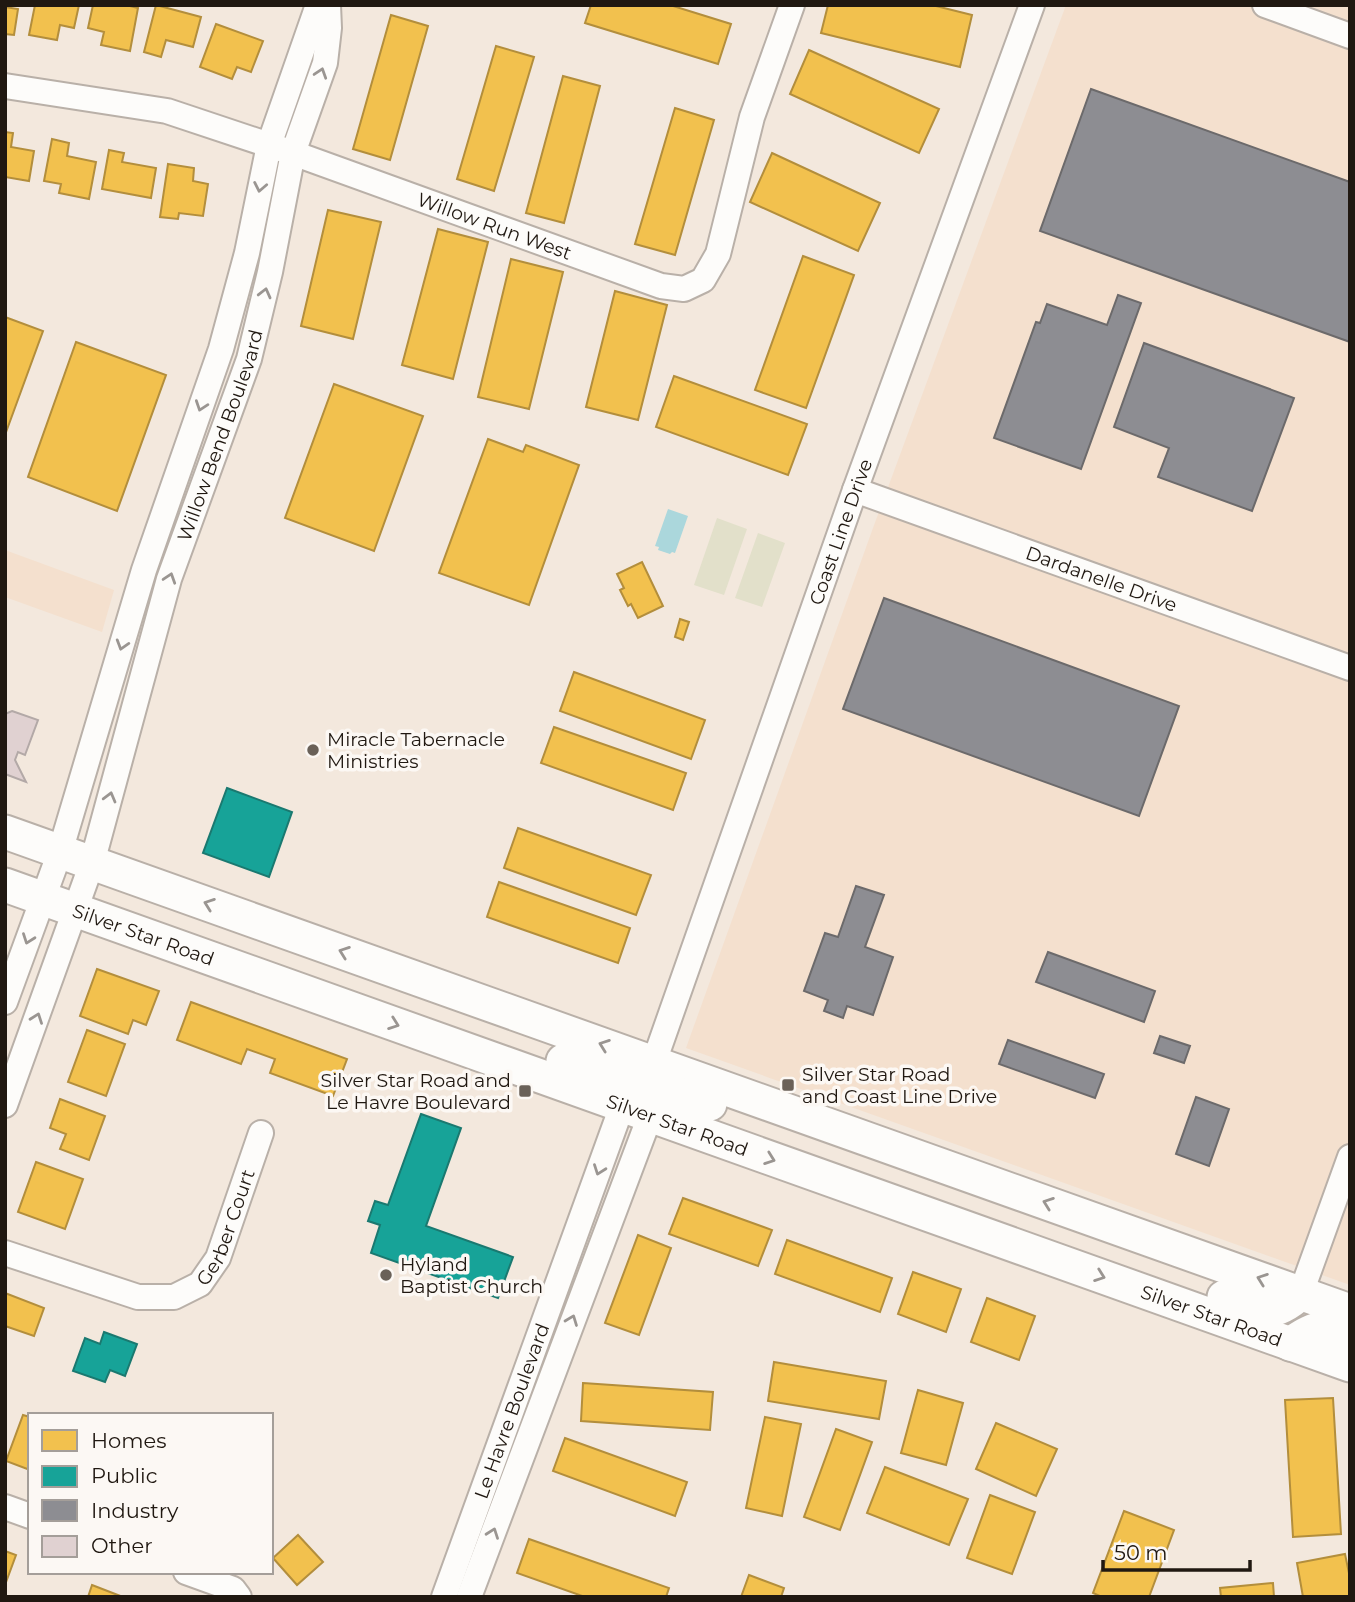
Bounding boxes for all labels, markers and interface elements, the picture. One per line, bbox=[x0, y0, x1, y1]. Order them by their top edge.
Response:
one-way arrow bbox=[313, 67, 327, 79]
one-way arrow bbox=[254, 181, 269, 193]
street label: Willow Run West bbox=[414, 188, 575, 265]
one-way arrow bbox=[257, 287, 271, 299]
street label: Willow Bend Boulevard bbox=[173, 327, 268, 544]
one-way arrow bbox=[195, 399, 209, 411]
street label: Coast Line Drive bbox=[804, 456, 877, 608]
street label: Dardanelle Drive bbox=[1023, 541, 1180, 617]
one-way arrow bbox=[161, 572, 176, 584]
one-way arrow bbox=[115, 639, 130, 651]
place label: Miracle Tabernacle Ministries bbox=[327, 728, 505, 773]
marker: Miracle Tabernacle Ministries bbox=[305, 742, 321, 758]
one-way arrow bbox=[102, 791, 116, 803]
one-way arrow bbox=[203, 898, 215, 912]
street label: Silver Star Road bbox=[69, 899, 217, 971]
one-way arrow bbox=[23, 932, 37, 944]
one-way arrow bbox=[338, 946, 350, 960]
one-way arrow bbox=[29, 1013, 43, 1025]
one-way arrow bbox=[388, 1016, 400, 1030]
one-way arrow bbox=[599, 1039, 611, 1053]
place label: Silver Star Road and Coast Line Drive bbox=[802, 1063, 997, 1108]
place label: Silver Star Road and Le Havre Boulevard bbox=[321, 1069, 511, 1114]
marker: Silver Star Road and Coast Line Drive bbox=[780, 1077, 796, 1093]
marker: Silver Star Road and Le Havre Boulevard bbox=[517, 1083, 533, 1099]
street label: Silver Star Road bbox=[603, 1090, 751, 1161]
one-way arrow bbox=[764, 1150, 776, 1164]
one-way arrow bbox=[593, 1163, 607, 1175]
street label: Gerber Court bbox=[191, 1166, 260, 1290]
one-way arrow bbox=[1043, 1197, 1055, 1211]
place label: Hyland Baptist Church bbox=[400, 1253, 543, 1298]
marker: Hyland Baptist Church bbox=[378, 1267, 394, 1283]
one-way arrow bbox=[1093, 1268, 1105, 1282]
one-way arrow bbox=[1257, 1273, 1269, 1287]
street label: Silver Star Road bbox=[1137, 1280, 1285, 1352]
one-way arrow bbox=[564, 1314, 578, 1326]
street label: Le Havre Boulevard bbox=[470, 1320, 554, 1502]
legend bbox=[28, 1413, 273, 1574]
text: Homes bbox=[91, 1428, 166, 1453]
text: Public bbox=[91, 1463, 158, 1488]
text: Industry bbox=[91, 1498, 179, 1523]
one-way arrow bbox=[485, 1527, 499, 1539]
scale bar bbox=[1103, 1528, 1250, 1572]
text: Other bbox=[91, 1533, 153, 1558]
text: 50 m bbox=[1114, 1540, 1168, 1565]

